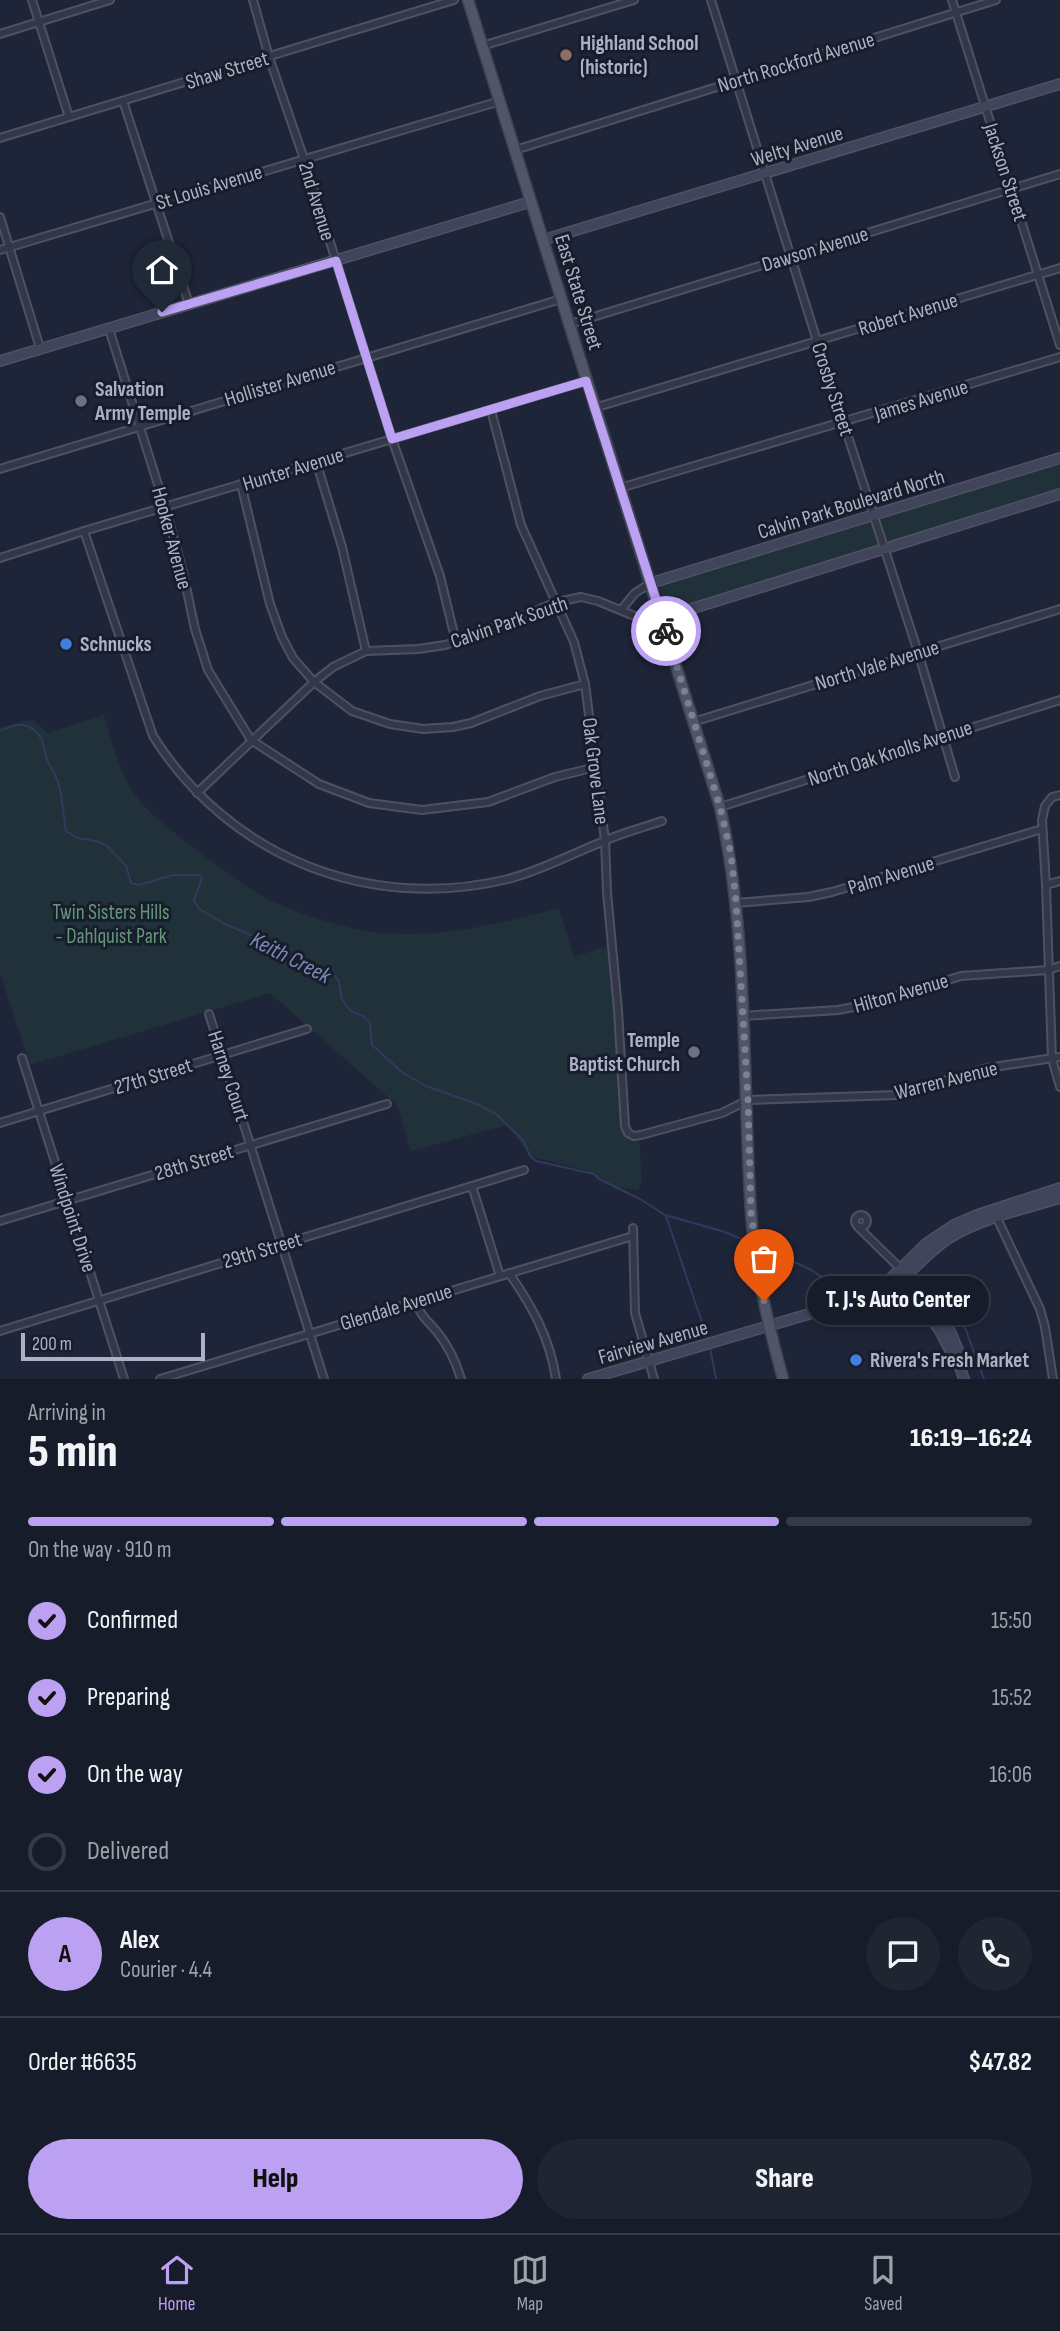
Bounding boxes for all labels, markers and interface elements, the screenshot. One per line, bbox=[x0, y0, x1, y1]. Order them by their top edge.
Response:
street label: North Rockford Avenue bbox=[715, 27, 877, 98]
place label: Highland School (historic) bbox=[580, 31, 699, 80]
street label: Shaw Street bbox=[183, 46, 272, 95]
marker: Highland School (historic) bbox=[558, 47, 574, 63]
street label: Jackson Street bbox=[978, 119, 1033, 224]
street label: Welty Avenue bbox=[748, 121, 846, 172]
street label: St Louis Avenue bbox=[153, 159, 265, 215]
street label: 2nd Avenue bbox=[293, 159, 340, 244]
street label: Dawson Avenue bbox=[759, 221, 871, 277]
street label: East State Street bbox=[549, 231, 608, 353]
pin bbox=[132, 240, 192, 312]
icon: home bbox=[143, 251, 181, 289]
street label: Robert Avenue bbox=[855, 288, 961, 341]
street label: Crosby Street bbox=[806, 339, 859, 439]
street label: Hollister Avenue bbox=[222, 355, 339, 412]
street label: James Avenue bbox=[870, 374, 971, 427]
place label: Salvation Army Temple bbox=[94, 377, 191, 426]
marker: Salvation Army Temple bbox=[73, 393, 89, 409]
street label: Hunter Avenue bbox=[240, 442, 347, 497]
street label: Calvin Park Boulevard North bbox=[755, 464, 948, 545]
street label: Hooker Avenue bbox=[146, 484, 197, 592]
street label: Calvin Park South bbox=[447, 591, 571, 654]
courier bbox=[631, 596, 701, 666]
icon: bike bbox=[647, 612, 685, 650]
place label: Schnucks bbox=[80, 632, 152, 657]
street label: North Vale Avenue bbox=[812, 635, 942, 696]
marker: Schnucks bbox=[58, 636, 74, 652]
street label: North Oak Knolls Avenue bbox=[805, 715, 975, 792]
street label: Oak Grove Lane bbox=[577, 716, 614, 826]
street label: Palm Avenue bbox=[845, 851, 937, 900]
park label: Twin Sisters Hills - Dahlquist Park bbox=[52, 900, 170, 949]
water label: Keith Creek bbox=[246, 926, 337, 991]
street label: Hilton Avenue bbox=[851, 968, 951, 1019]
street label: Harney Court bbox=[202, 1028, 255, 1125]
place label: Temple Baptist Church bbox=[569, 1028, 680, 1077]
marker: Temple Baptist Church bbox=[686, 1044, 702, 1060]
street label: 27th Street bbox=[111, 1053, 195, 1100]
street label: Warren Avenue bbox=[892, 1056, 1000, 1105]
street label: 28th Street bbox=[152, 1139, 236, 1186]
street label: Windpoint Drive bbox=[43, 1161, 102, 1275]
street label: 29th Street bbox=[220, 1227, 305, 1274]
pin bbox=[734, 1229, 794, 1301]
icon: bag bbox=[745, 1240, 783, 1278]
callout: T. J.'s Auto Center bbox=[806, 1276, 988, 1326]
street label: Glendale Avenue bbox=[337, 1279, 455, 1336]
text: T. J.'s Auto Center bbox=[826, 1286, 970, 1314]
street label: Fairview Avenue bbox=[596, 1315, 711, 1370]
scale bar bbox=[21, 1330, 205, 1362]
text: 200 m bbox=[32, 1333, 72, 1356]
place label: Rivera's Fresh Market bbox=[870, 1348, 1029, 1373]
marker: Rivera's Fresh Market bbox=[848, 1352, 864, 1368]
text: Arriving in bbox=[28, 1399, 106, 1427]
text: 16:19–16:24 bbox=[910, 1423, 1032, 1454]
text: 5 min bbox=[28, 1425, 118, 1480]
text: On the way · 910 m bbox=[28, 1536, 171, 1564]
icon: check bbox=[28, 1602, 66, 1640]
text: Confirmed bbox=[87, 1605, 178, 1636]
text: 15:50 bbox=[991, 1607, 1032, 1635]
icon: check bbox=[28, 1679, 66, 1717]
text: Preparing bbox=[87, 1682, 170, 1713]
text: 15:52 bbox=[992, 1684, 1032, 1712]
icon: check bbox=[28, 1756, 66, 1794]
text: On the way bbox=[87, 1759, 183, 1790]
text: 16:06 bbox=[989, 1761, 1032, 1789]
text: Delivered bbox=[87, 1836, 169, 1867]
button: chat bbox=[866, 1917, 940, 1991]
button: phone bbox=[958, 1917, 1032, 1991]
text: Alex bbox=[120, 1925, 160, 1956]
text: A bbox=[59, 1939, 71, 1970]
text: Courier · 4.4 bbox=[120, 1956, 212, 1984]
text: Order #6635 bbox=[28, 2047, 137, 2078]
text: $47.82 bbox=[968, 2047, 1032, 2078]
button: Help bbox=[28, 2139, 523, 2219]
button: Share bbox=[537, 2139, 1032, 2219]
tab: Home bbox=[158, 2251, 196, 2316]
tab: Map bbox=[511, 2251, 549, 2316]
tab: Saved bbox=[864, 2251, 902, 2316]

